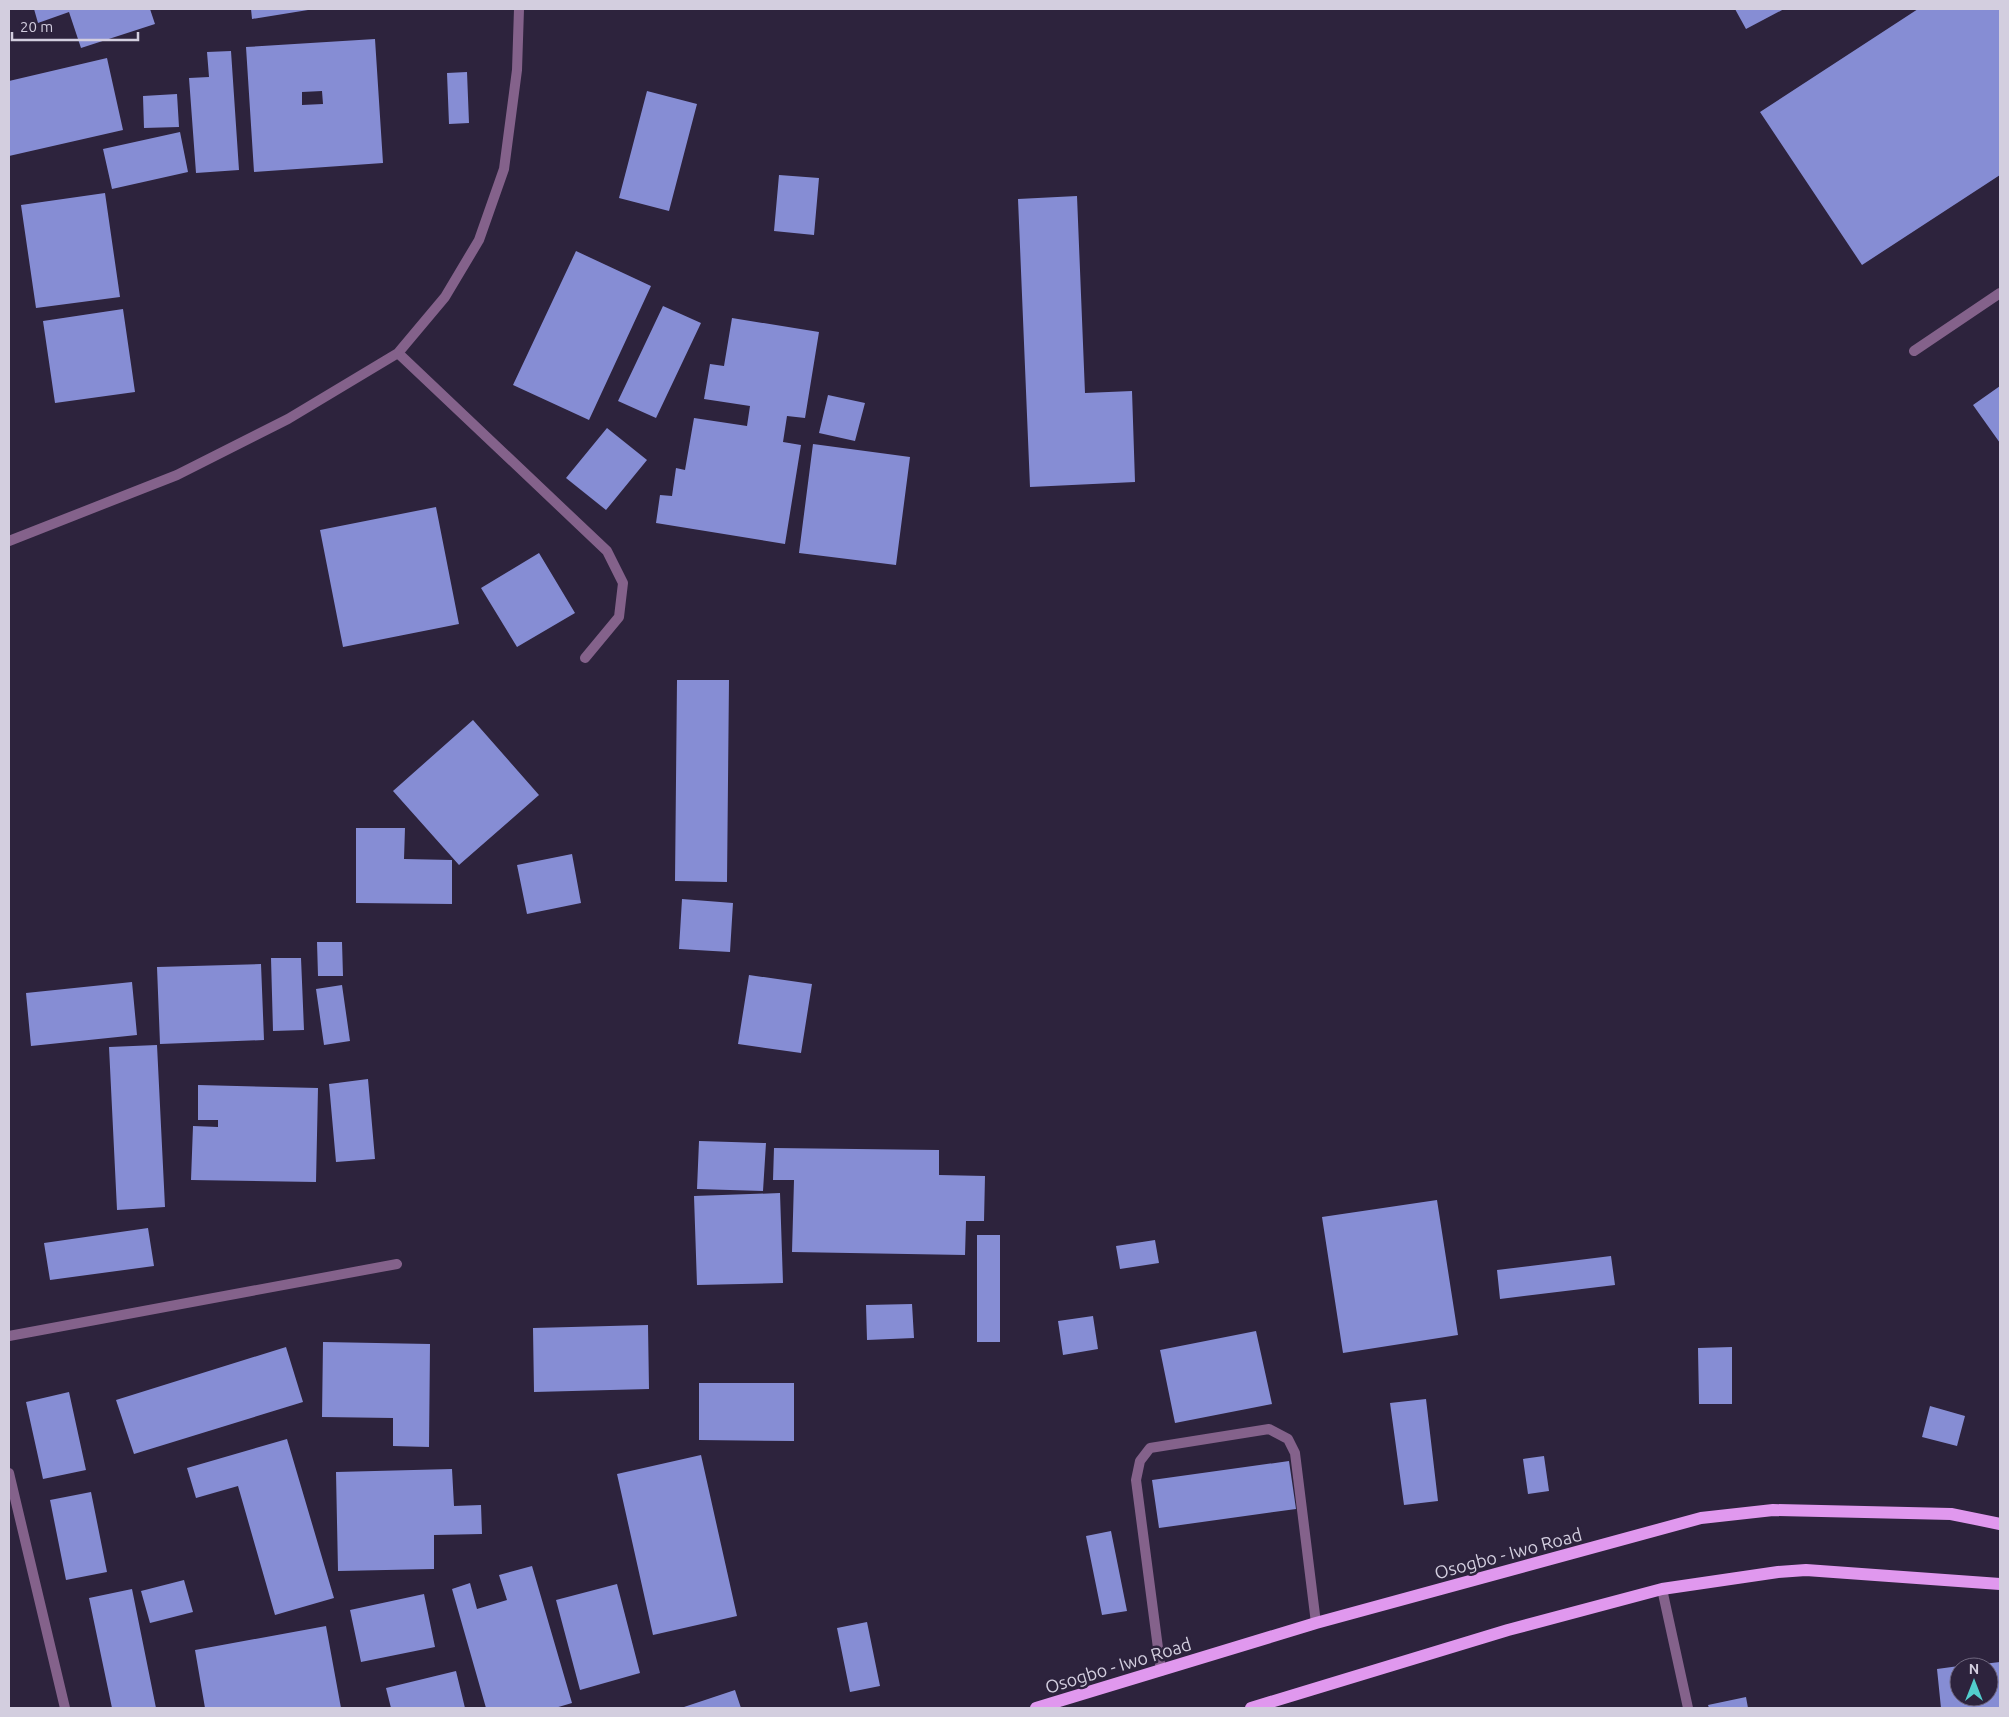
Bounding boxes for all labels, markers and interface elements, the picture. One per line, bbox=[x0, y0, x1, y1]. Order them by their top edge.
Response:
scale bar bbox=[12, 10, 139, 42]
text: 20 m bbox=[20, 18, 53, 35]
street label: Osogbo - Iwo Road bbox=[1432, 1524, 1584, 1582]
street label: Osogbo - Iwo Road bbox=[1042, 1633, 1194, 1697]
north arrow bbox=[1949, 1657, 1999, 1707]
text: N bbox=[1969, 1661, 1979, 1677]

